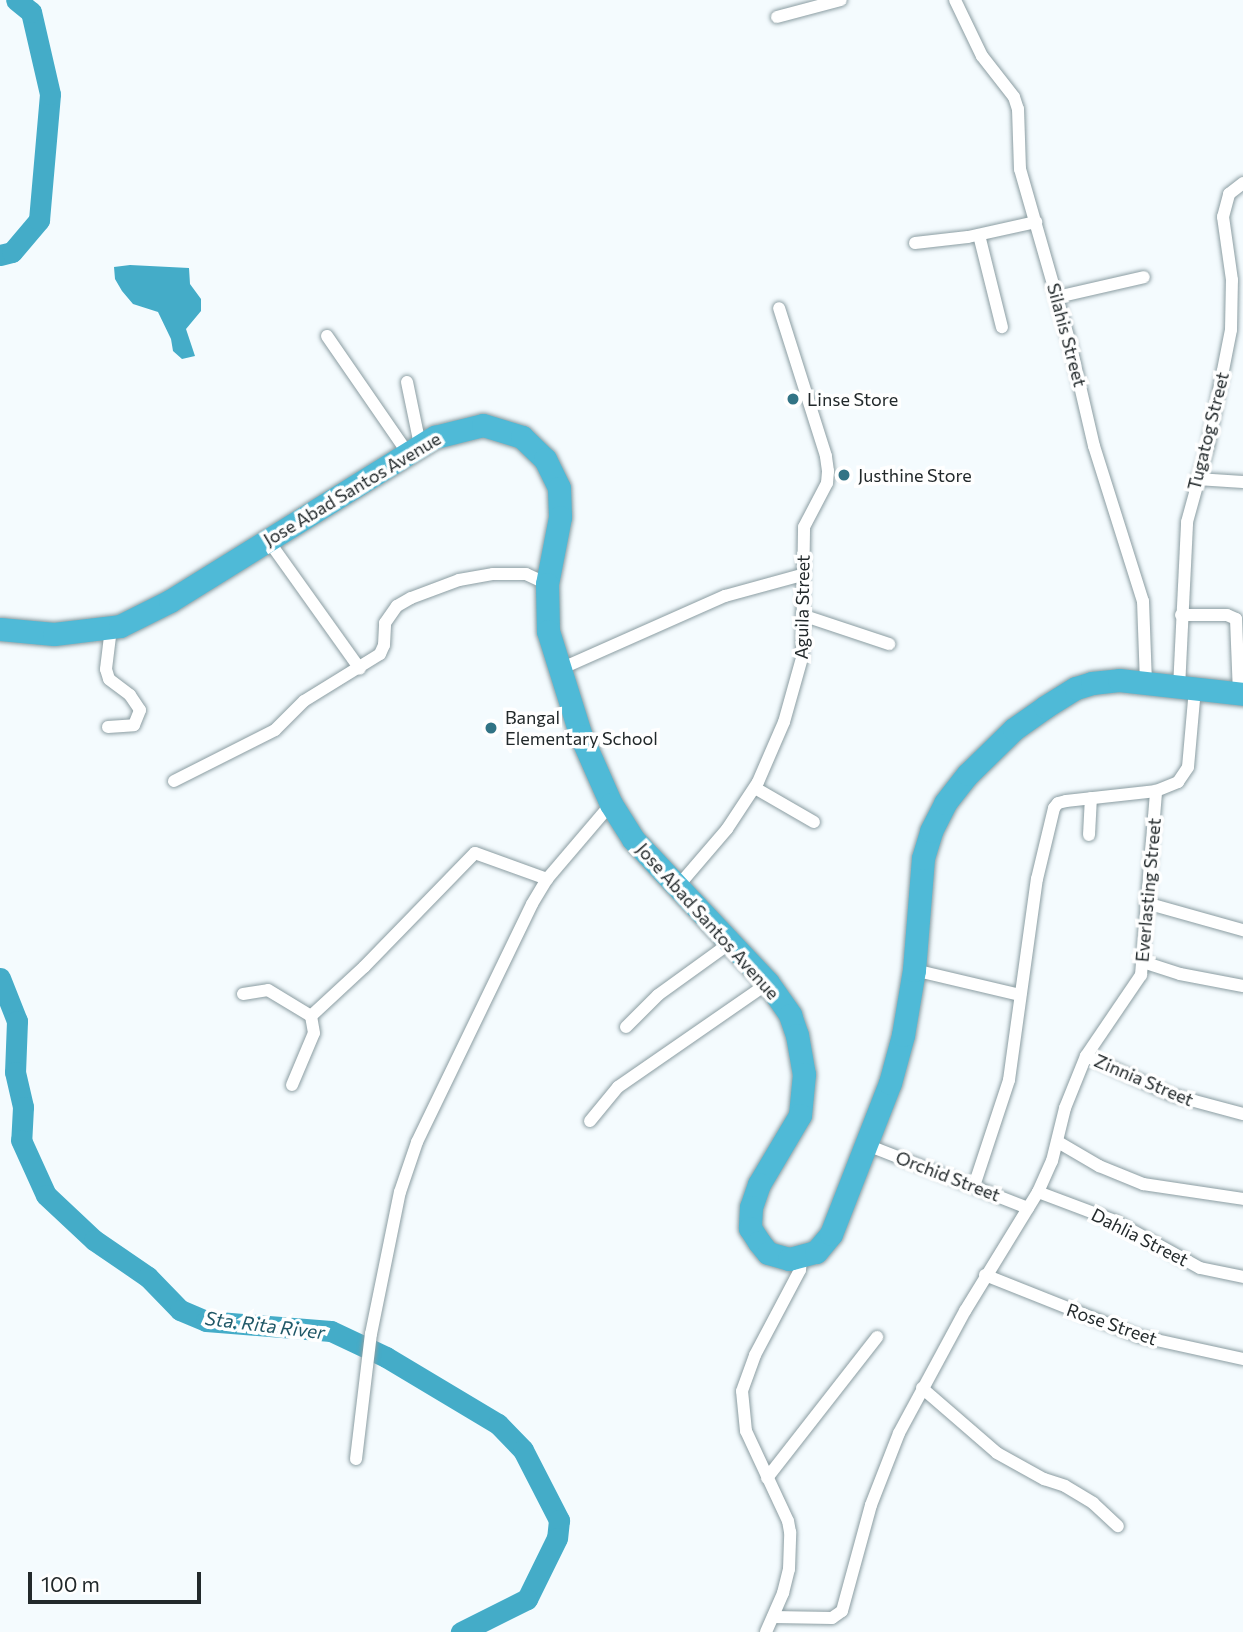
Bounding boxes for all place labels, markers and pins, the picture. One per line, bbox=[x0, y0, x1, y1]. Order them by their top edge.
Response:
place label: Linse Store bbox=[807, 388, 898, 410]
marker: Linse Store bbox=[785, 391, 801, 407]
place label: Justhine Store bbox=[858, 464, 972, 486]
marker: Justhine Store bbox=[836, 467, 852, 483]
place label: Bangal Elementary School bbox=[505, 707, 658, 750]
marker: Bangal Elementary School bbox=[483, 720, 499, 736]

